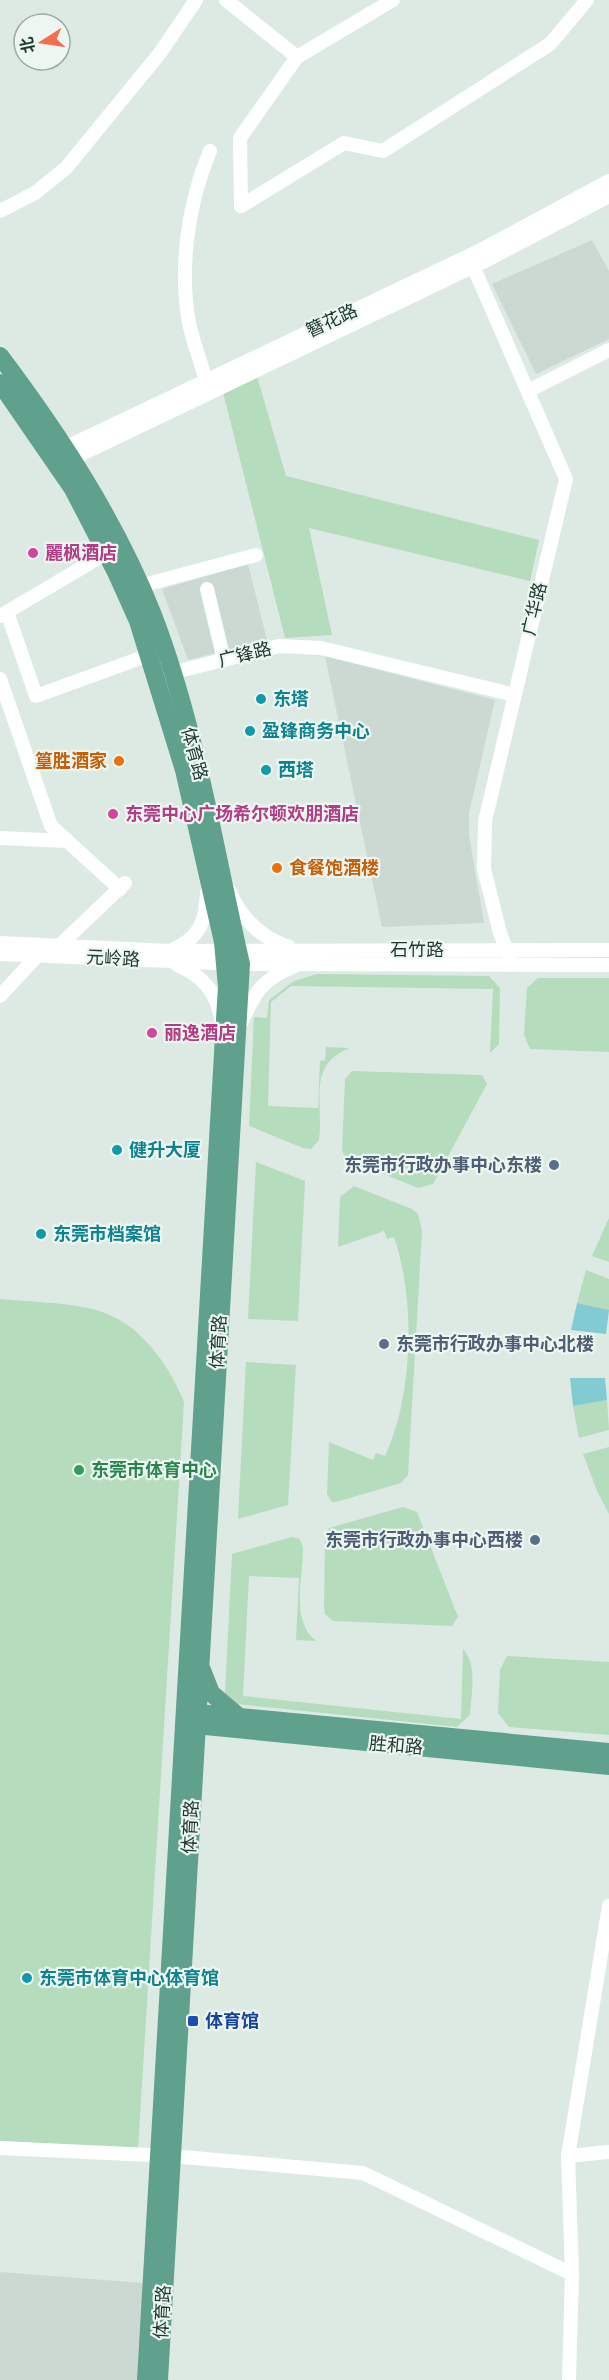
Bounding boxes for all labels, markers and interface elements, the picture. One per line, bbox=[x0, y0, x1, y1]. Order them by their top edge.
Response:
north arrow bbox=[12, 12, 72, 72]
text: 北 bbox=[18, 35, 40, 55]
street label: 簪花路 bbox=[303, 300, 361, 342]
place label: 麗枫酒店 bbox=[45, 543, 117, 564]
marker: 麗枫酒店 bbox=[26, 546, 40, 560]
street label: 广华路 bbox=[519, 580, 551, 638]
street label: 广锋路 bbox=[216, 638, 274, 672]
place label: 东塔 bbox=[273, 689, 309, 710]
marker: 东塔 bbox=[254, 692, 268, 706]
place label: 盈锋商务中心 bbox=[262, 721, 370, 742]
marker: 盈锋商务中心 bbox=[243, 724, 257, 738]
street label: 体育路 bbox=[177, 725, 211, 783]
place label: 篁胜酒家 bbox=[35, 751, 107, 772]
marker: 篁胜酒家 bbox=[112, 754, 126, 768]
place label: 西塔 bbox=[278, 760, 314, 781]
marker: 西塔 bbox=[259, 763, 273, 777]
place label: 东莞中心广场希尔顿欢朋酒店 bbox=[125, 804, 359, 825]
marker: 东莞中心广场希尔顿欢朋酒店 bbox=[106, 807, 120, 821]
place label: 食餐饱酒楼 bbox=[289, 858, 379, 879]
marker: 食餐饱酒楼 bbox=[270, 861, 284, 875]
street label: 石竹路 bbox=[390, 940, 444, 961]
street label: 元岭路 bbox=[85, 947, 141, 971]
place label: 丽逸酒店 bbox=[164, 1023, 236, 1044]
marker: 丽逸酒店 bbox=[145, 1026, 159, 1040]
place label: 健升大厦 bbox=[129, 1140, 201, 1161]
marker: 健升大厦 bbox=[110, 1143, 124, 1157]
place label: 东莞市行政办事中心东楼 bbox=[344, 1154, 542, 1176]
marker: 东莞市行政办事中心东楼 bbox=[547, 1158, 561, 1172]
place label: 东莞市档案馆 bbox=[53, 1224, 161, 1245]
marker: 东莞市档案馆 bbox=[34, 1227, 48, 1241]
street label: 体育路 bbox=[207, 1314, 231, 1370]
place label: 东莞市行政办事中心北楼 bbox=[396, 1333, 594, 1355]
marker: 东莞市行政办事中心北楼 bbox=[377, 1337, 391, 1351]
place label: 东莞市体育中心 bbox=[91, 1460, 217, 1481]
marker: 东莞市体育中心 bbox=[72, 1463, 86, 1477]
place label: 东莞市行政办事中心西楼 bbox=[325, 1529, 523, 1551]
marker: 东莞市行政办事中心西楼 bbox=[528, 1533, 542, 1547]
street label: 胜和路 bbox=[368, 1733, 424, 1759]
street label: 体育路 bbox=[179, 1799, 203, 1855]
place label: 东莞市体育中心体育馆 bbox=[39, 1968, 219, 1989]
marker: 东莞市体育中心体育馆 bbox=[20, 1971, 34, 1985]
place label: 体育馆 bbox=[205, 2011, 259, 2032]
marker: 体育馆 bbox=[186, 2014, 200, 2028]
street label: 体育路 bbox=[151, 2284, 175, 2340]

